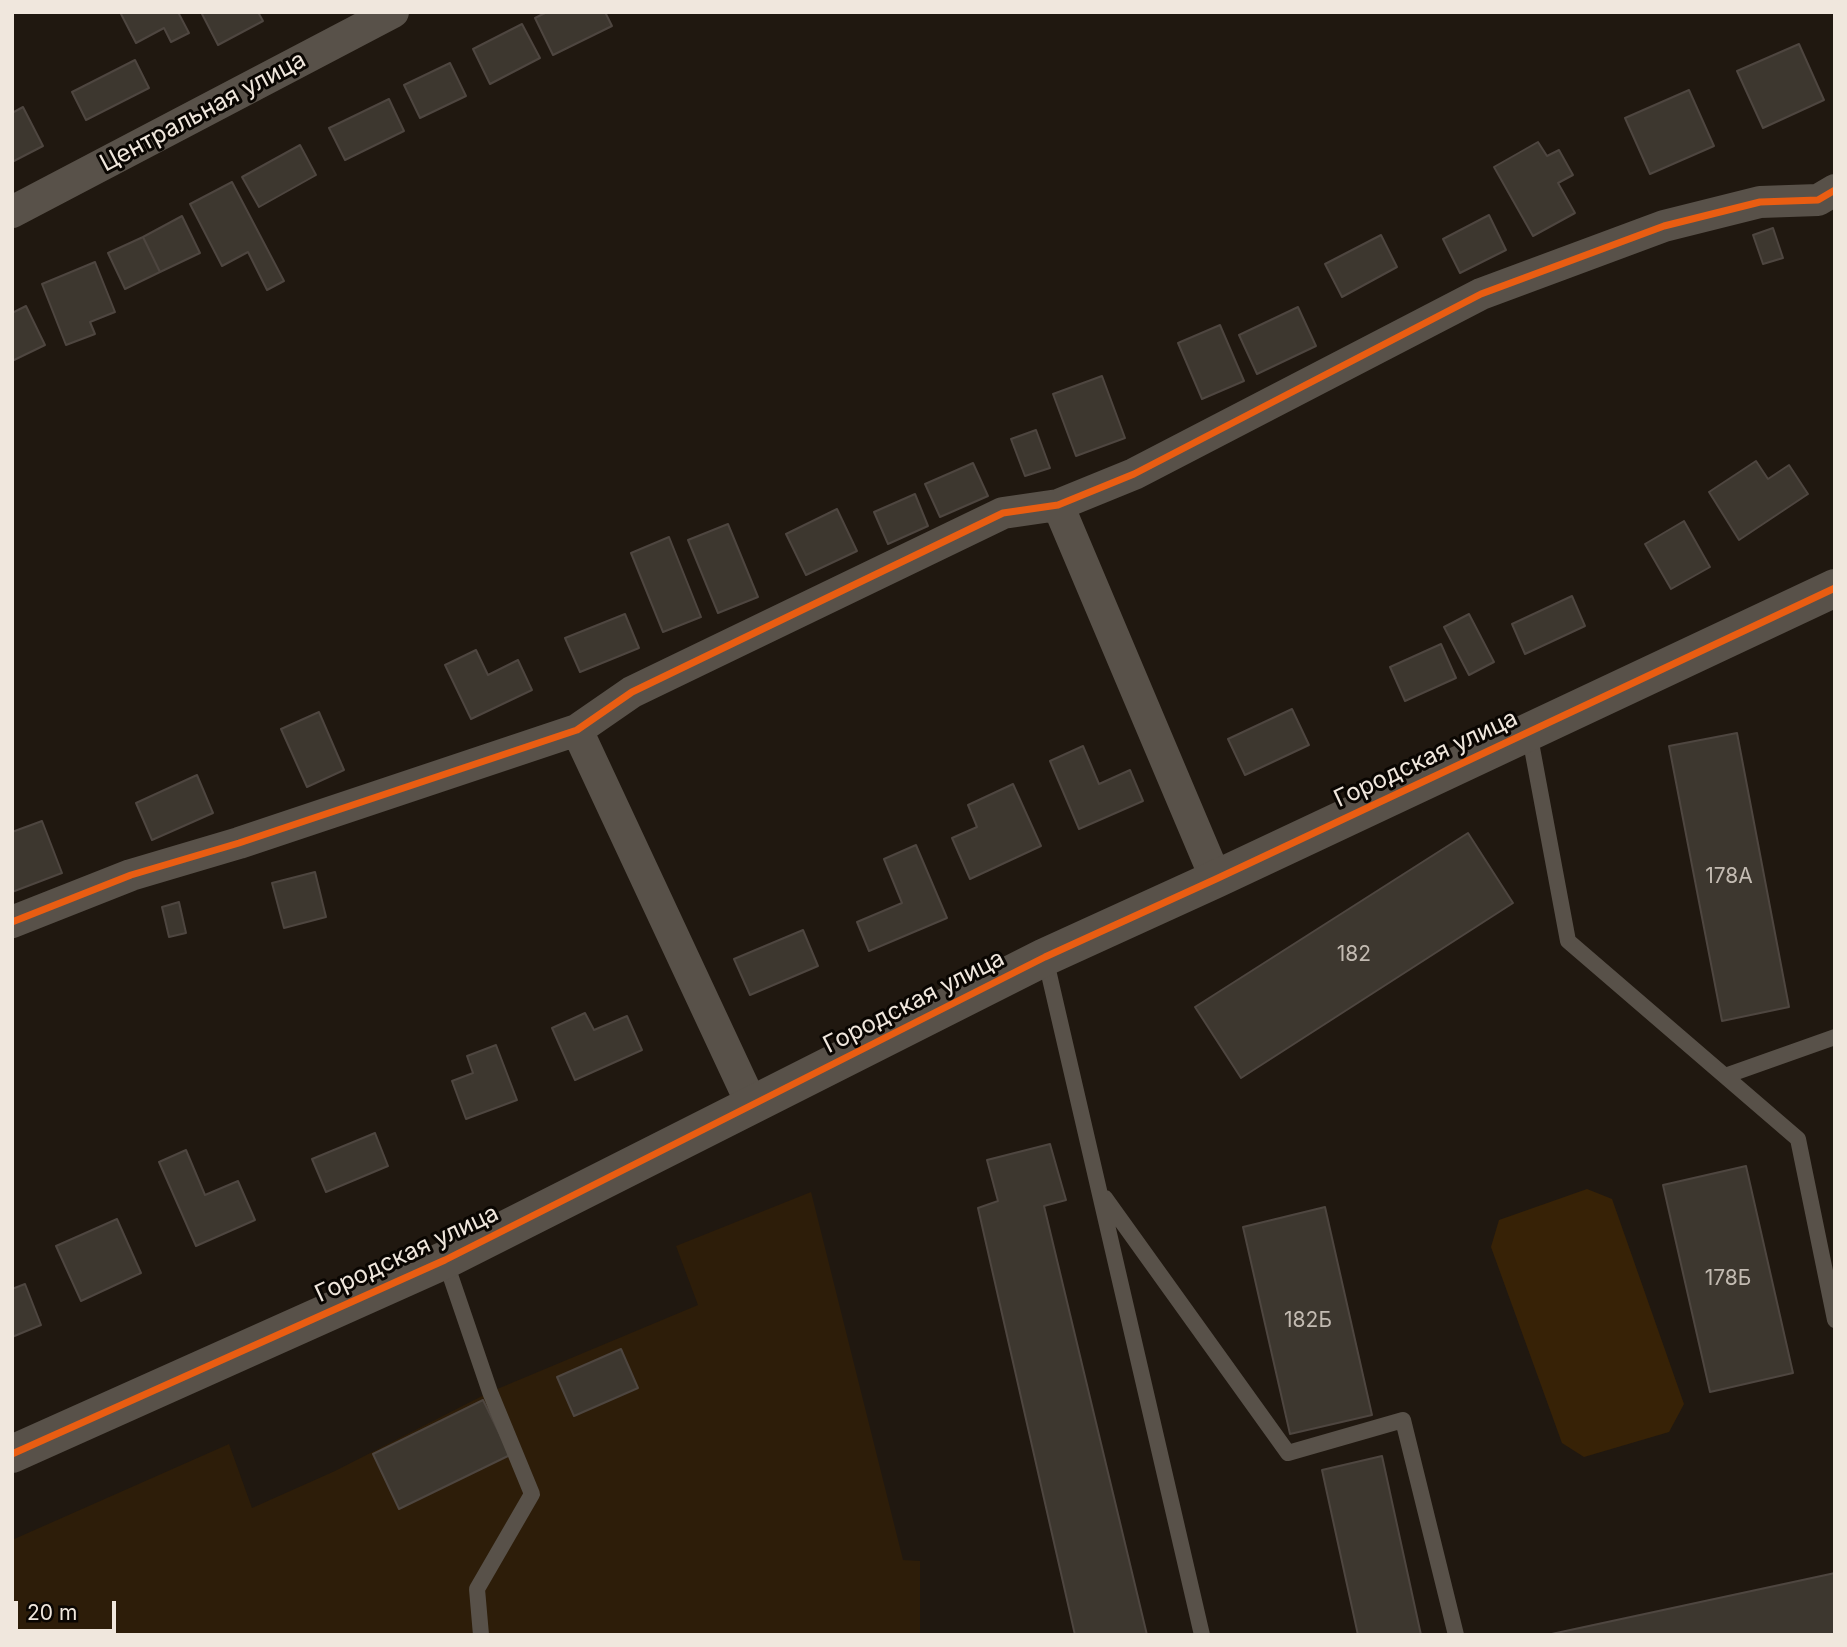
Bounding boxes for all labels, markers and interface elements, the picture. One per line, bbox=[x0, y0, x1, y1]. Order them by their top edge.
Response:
street label: Центральная улица bbox=[95, 46, 311, 178]
street label: Городская улица bbox=[1330, 704, 1522, 814]
house number: 178А bbox=[1705, 864, 1753, 890]
house number: 182 bbox=[1337, 942, 1371, 968]
street label: Городская улица bbox=[819, 944, 1009, 1060]
street label: Городская улица bbox=[311, 1199, 503, 1309]
house number: 178Б bbox=[1705, 1266, 1751, 1292]
house number: 182Б bbox=[1284, 1308, 1332, 1334]
scale bar bbox=[18, 1588, 119, 1632]
text: 20 m bbox=[27, 1600, 77, 1625]

